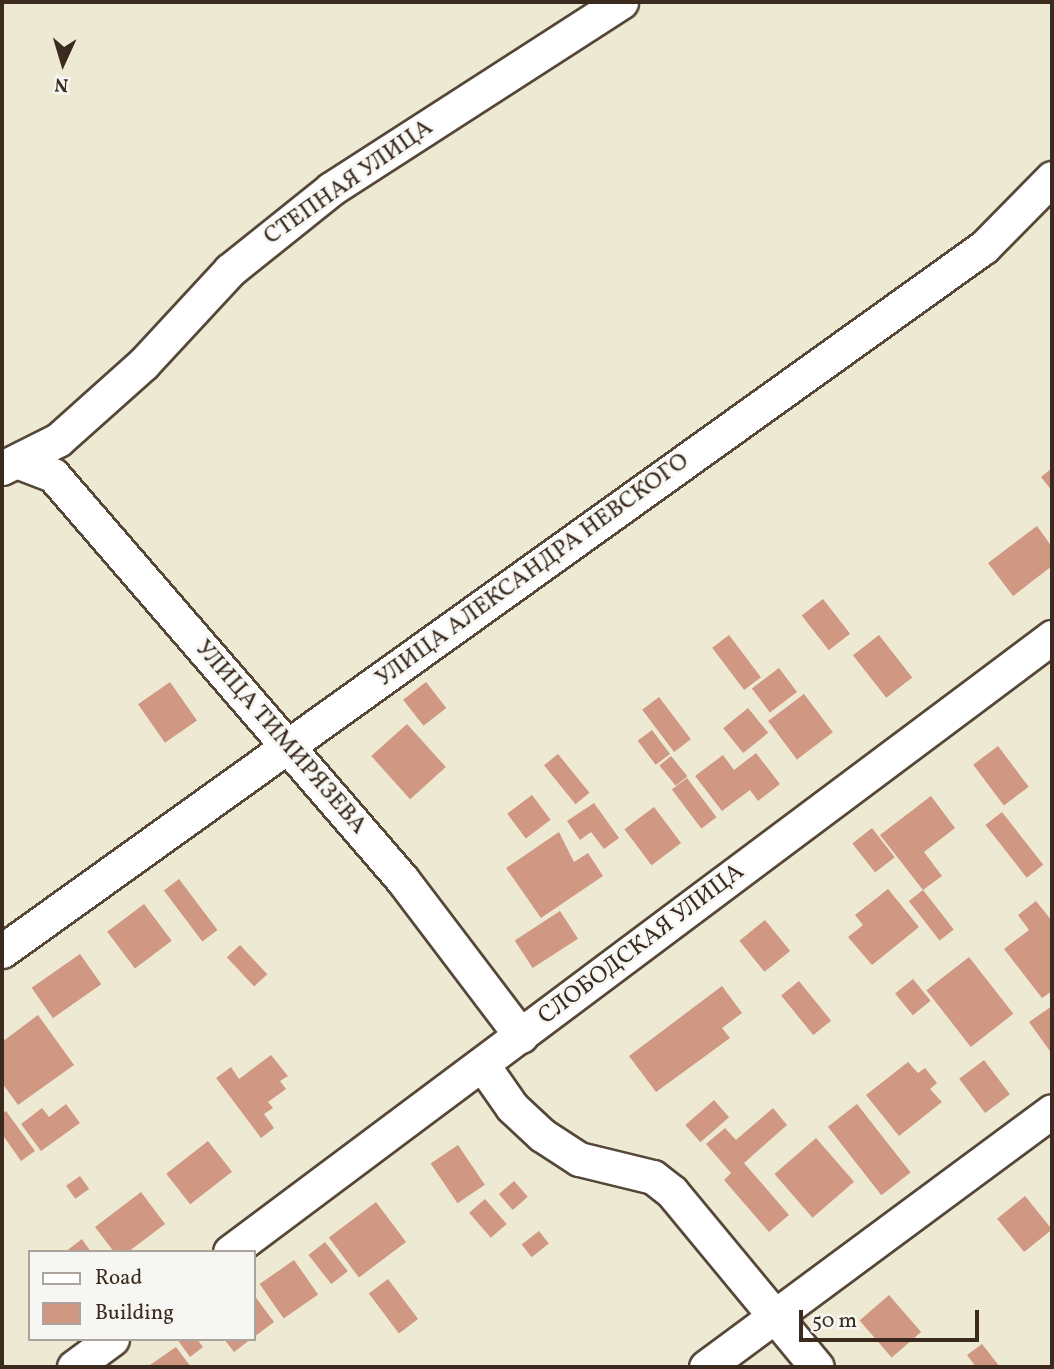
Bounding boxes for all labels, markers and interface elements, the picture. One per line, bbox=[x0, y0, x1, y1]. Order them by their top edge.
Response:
north arrow bbox=[28, 28, 98, 98]
text: N bbox=[54, 70, 69, 97]
street label: СТЕПНАЯ УЛИЦА bbox=[259, 114, 439, 252]
street label: УЛИЦА АЛЕКСАНДРА НЕВСКОГО bbox=[371, 448, 695, 694]
street label: УЛИЦА ТИМИРЯЗЕВА bbox=[188, 635, 372, 841]
street label: СЛОБОДСКАЯ УЛИЦА bbox=[533, 858, 751, 1032]
legend bbox=[28, 1250, 256, 1341]
text: Road bbox=[95, 1264, 142, 1293]
scale bar bbox=[802, 1296, 982, 1340]
text: Building bbox=[95, 1299, 174, 1328]
text: 50 m bbox=[812, 1307, 857, 1336]

